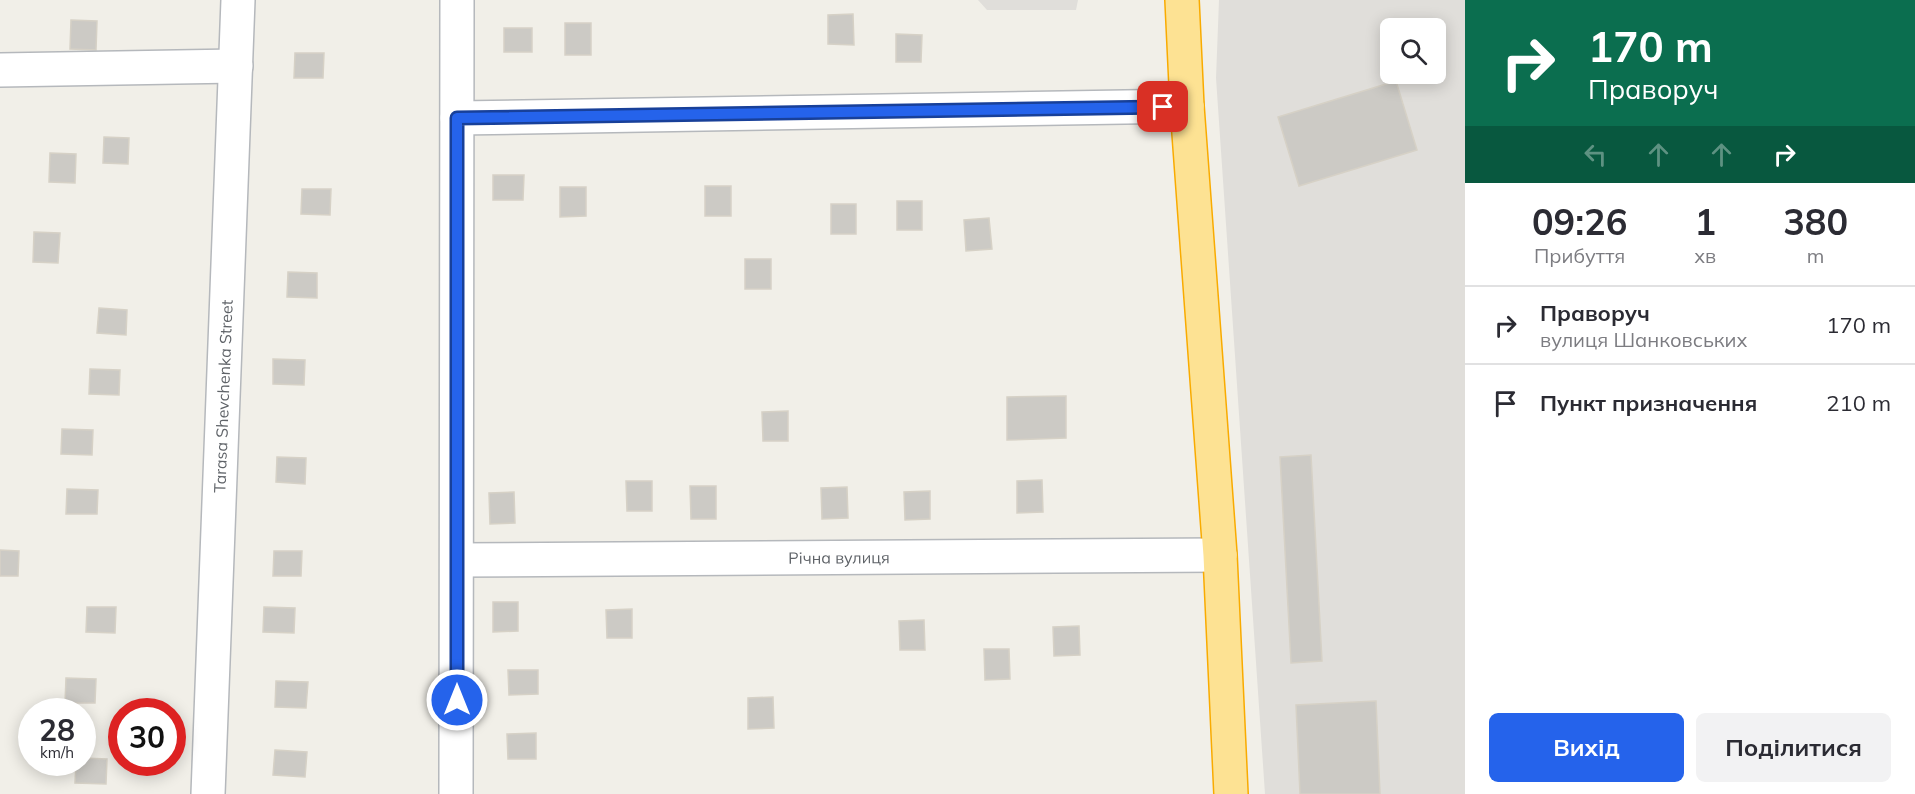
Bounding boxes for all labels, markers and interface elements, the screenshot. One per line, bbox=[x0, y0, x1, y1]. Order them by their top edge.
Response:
map controls bbox=[1380, 18, 1446, 84]
button: search bbox=[1380, 18, 1446, 84]
text: 170 m bbox=[1588, 20, 1713, 73]
icon: right bbox=[1489, 24, 1567, 102]
text: Праворуч bbox=[1588, 72, 1718, 106]
pin bbox=[1137, 81, 1188, 132]
icon: arrive bbox=[1146, 90, 1179, 123]
icon: left bbox=[1579, 138, 1612, 171]
icon: ahead bbox=[1642, 138, 1675, 171]
icon: ahead bbox=[1705, 138, 1738, 171]
icon: right bbox=[1768, 138, 1801, 171]
text: 09:26 bbox=[1532, 199, 1627, 244]
text: 1 bbox=[1694, 199, 1716, 244]
text: 380 bbox=[1783, 199, 1848, 244]
text: Прибуття bbox=[1534, 243, 1625, 268]
text: хв bbox=[1694, 243, 1716, 268]
text: m bbox=[1807, 243, 1824, 268]
street label: Tarasa Shevchenka Street bbox=[209, 299, 237, 493]
text: Праворуч bbox=[1540, 299, 1650, 327]
icon: right bbox=[1489, 309, 1522, 342]
text: 170 m bbox=[1826, 311, 1891, 339]
text: вулиця Шанковських bbox=[1540, 327, 1747, 352]
icon: arrive bbox=[1489, 387, 1522, 420]
text: Пункт призначення bbox=[1540, 389, 1757, 417]
text: 210 m bbox=[1826, 389, 1891, 417]
street label: Річна вулиця bbox=[788, 547, 890, 568]
position arrow bbox=[425, 668, 489, 732]
speed limit sign: 30 bbox=[108, 698, 186, 776]
text: 28 bbox=[39, 711, 75, 749]
button: Вихід bbox=[1489, 713, 1684, 782]
button: Поділитися bbox=[1696, 713, 1891, 782]
text: km/h bbox=[40, 743, 74, 762]

